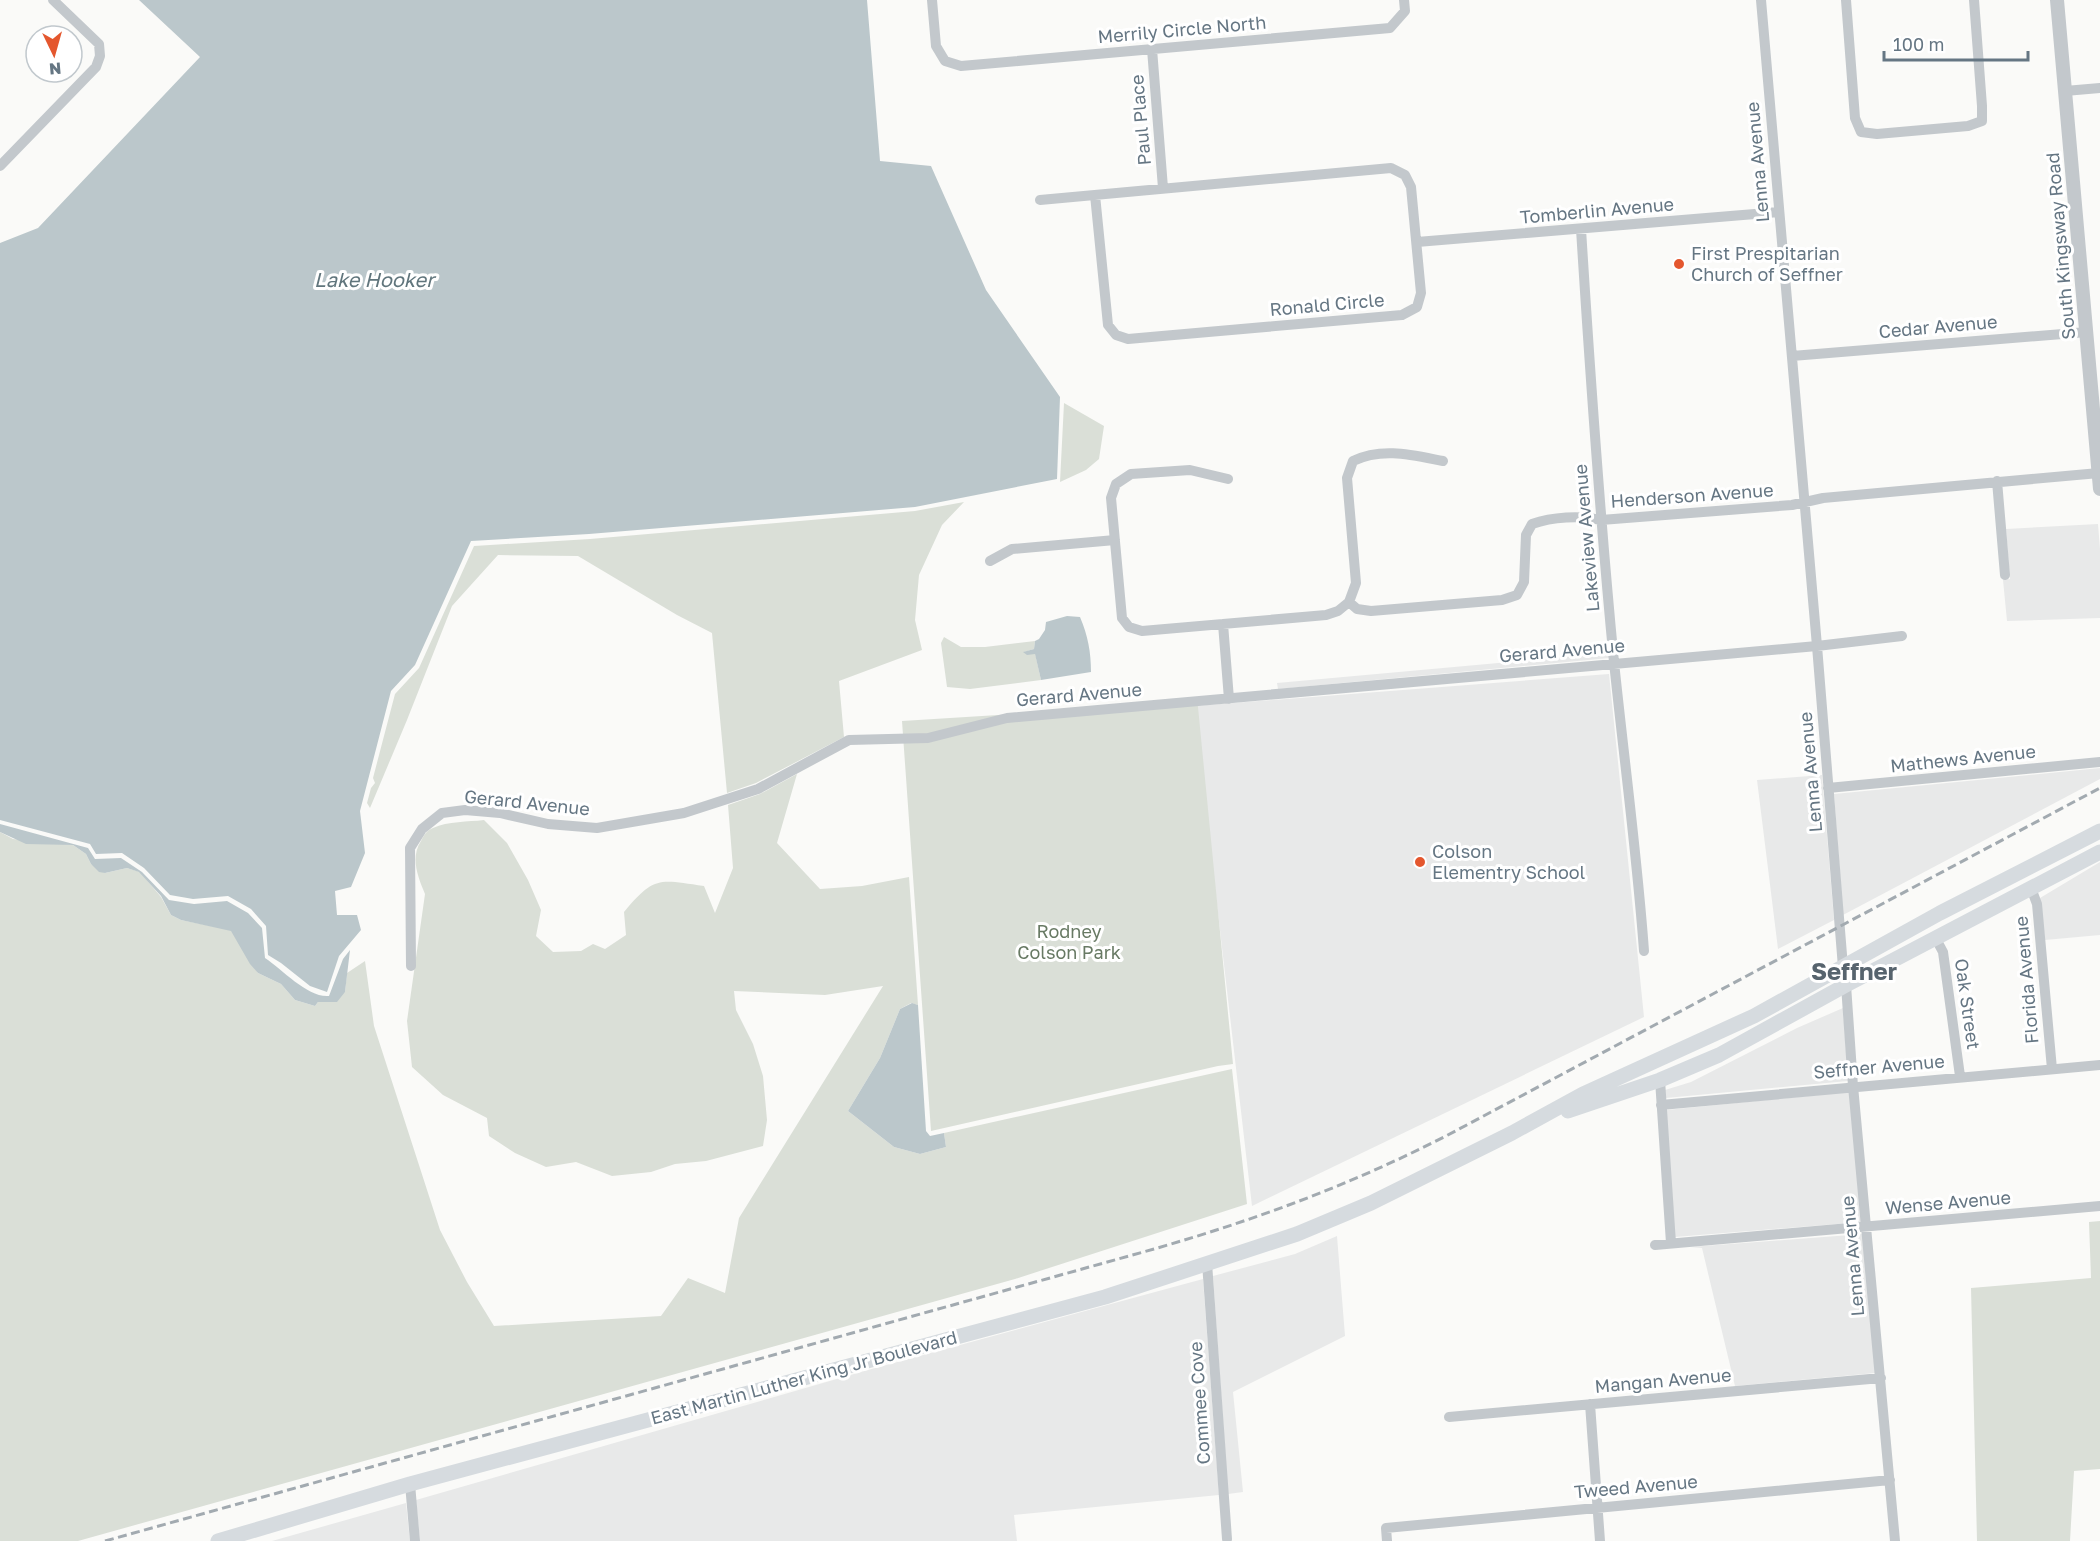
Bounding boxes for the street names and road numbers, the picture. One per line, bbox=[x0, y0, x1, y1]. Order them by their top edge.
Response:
street label: Merrily Circle North bbox=[1097, 11, 1267, 47]
street label: Paul Place bbox=[1125, 74, 1155, 166]
street label: Lenna Avenue bbox=[1741, 101, 1773, 223]
street label: South Kingsway Road bbox=[2041, 152, 2079, 341]
street label: Tomberlin Avenue bbox=[1519, 192, 1675, 228]
street label: Ronald Circle bbox=[1269, 288, 1385, 320]
street label: Cedar Avenue bbox=[1878, 310, 1998, 342]
street label: Lakeview Avenue bbox=[1569, 463, 1603, 613]
street label: Henderson Avenue bbox=[1610, 478, 1774, 512]
street label: Gerard Avenue bbox=[1498, 634, 1626, 666]
street label: Gerard Avenue bbox=[1015, 678, 1143, 710]
street label: Lenna Avenue bbox=[1794, 711, 1826, 833]
street label: Mathews Avenue bbox=[1889, 739, 2037, 777]
street label: Gerard Avenue bbox=[463, 784, 591, 820]
street label: Florida Avenue bbox=[2009, 915, 2043, 1045]
street label: Oak Street bbox=[1951, 957, 1985, 1051]
street label: Seffner Avenue bbox=[1812, 1049, 1945, 1083]
street label: Wense Avenue bbox=[1884, 1186, 2012, 1218]
street label: Lenna Avenue bbox=[1836, 1195, 1868, 1317]
street label: East Martin Luther King Jr Boulevard bbox=[648, 1325, 959, 1429]
street label: Commee Cove bbox=[1184, 1341, 1214, 1465]
street label: Mangan Avenue bbox=[1594, 1363, 1732, 1397]
street label: Tweed Avenue bbox=[1573, 1470, 1699, 1502]

